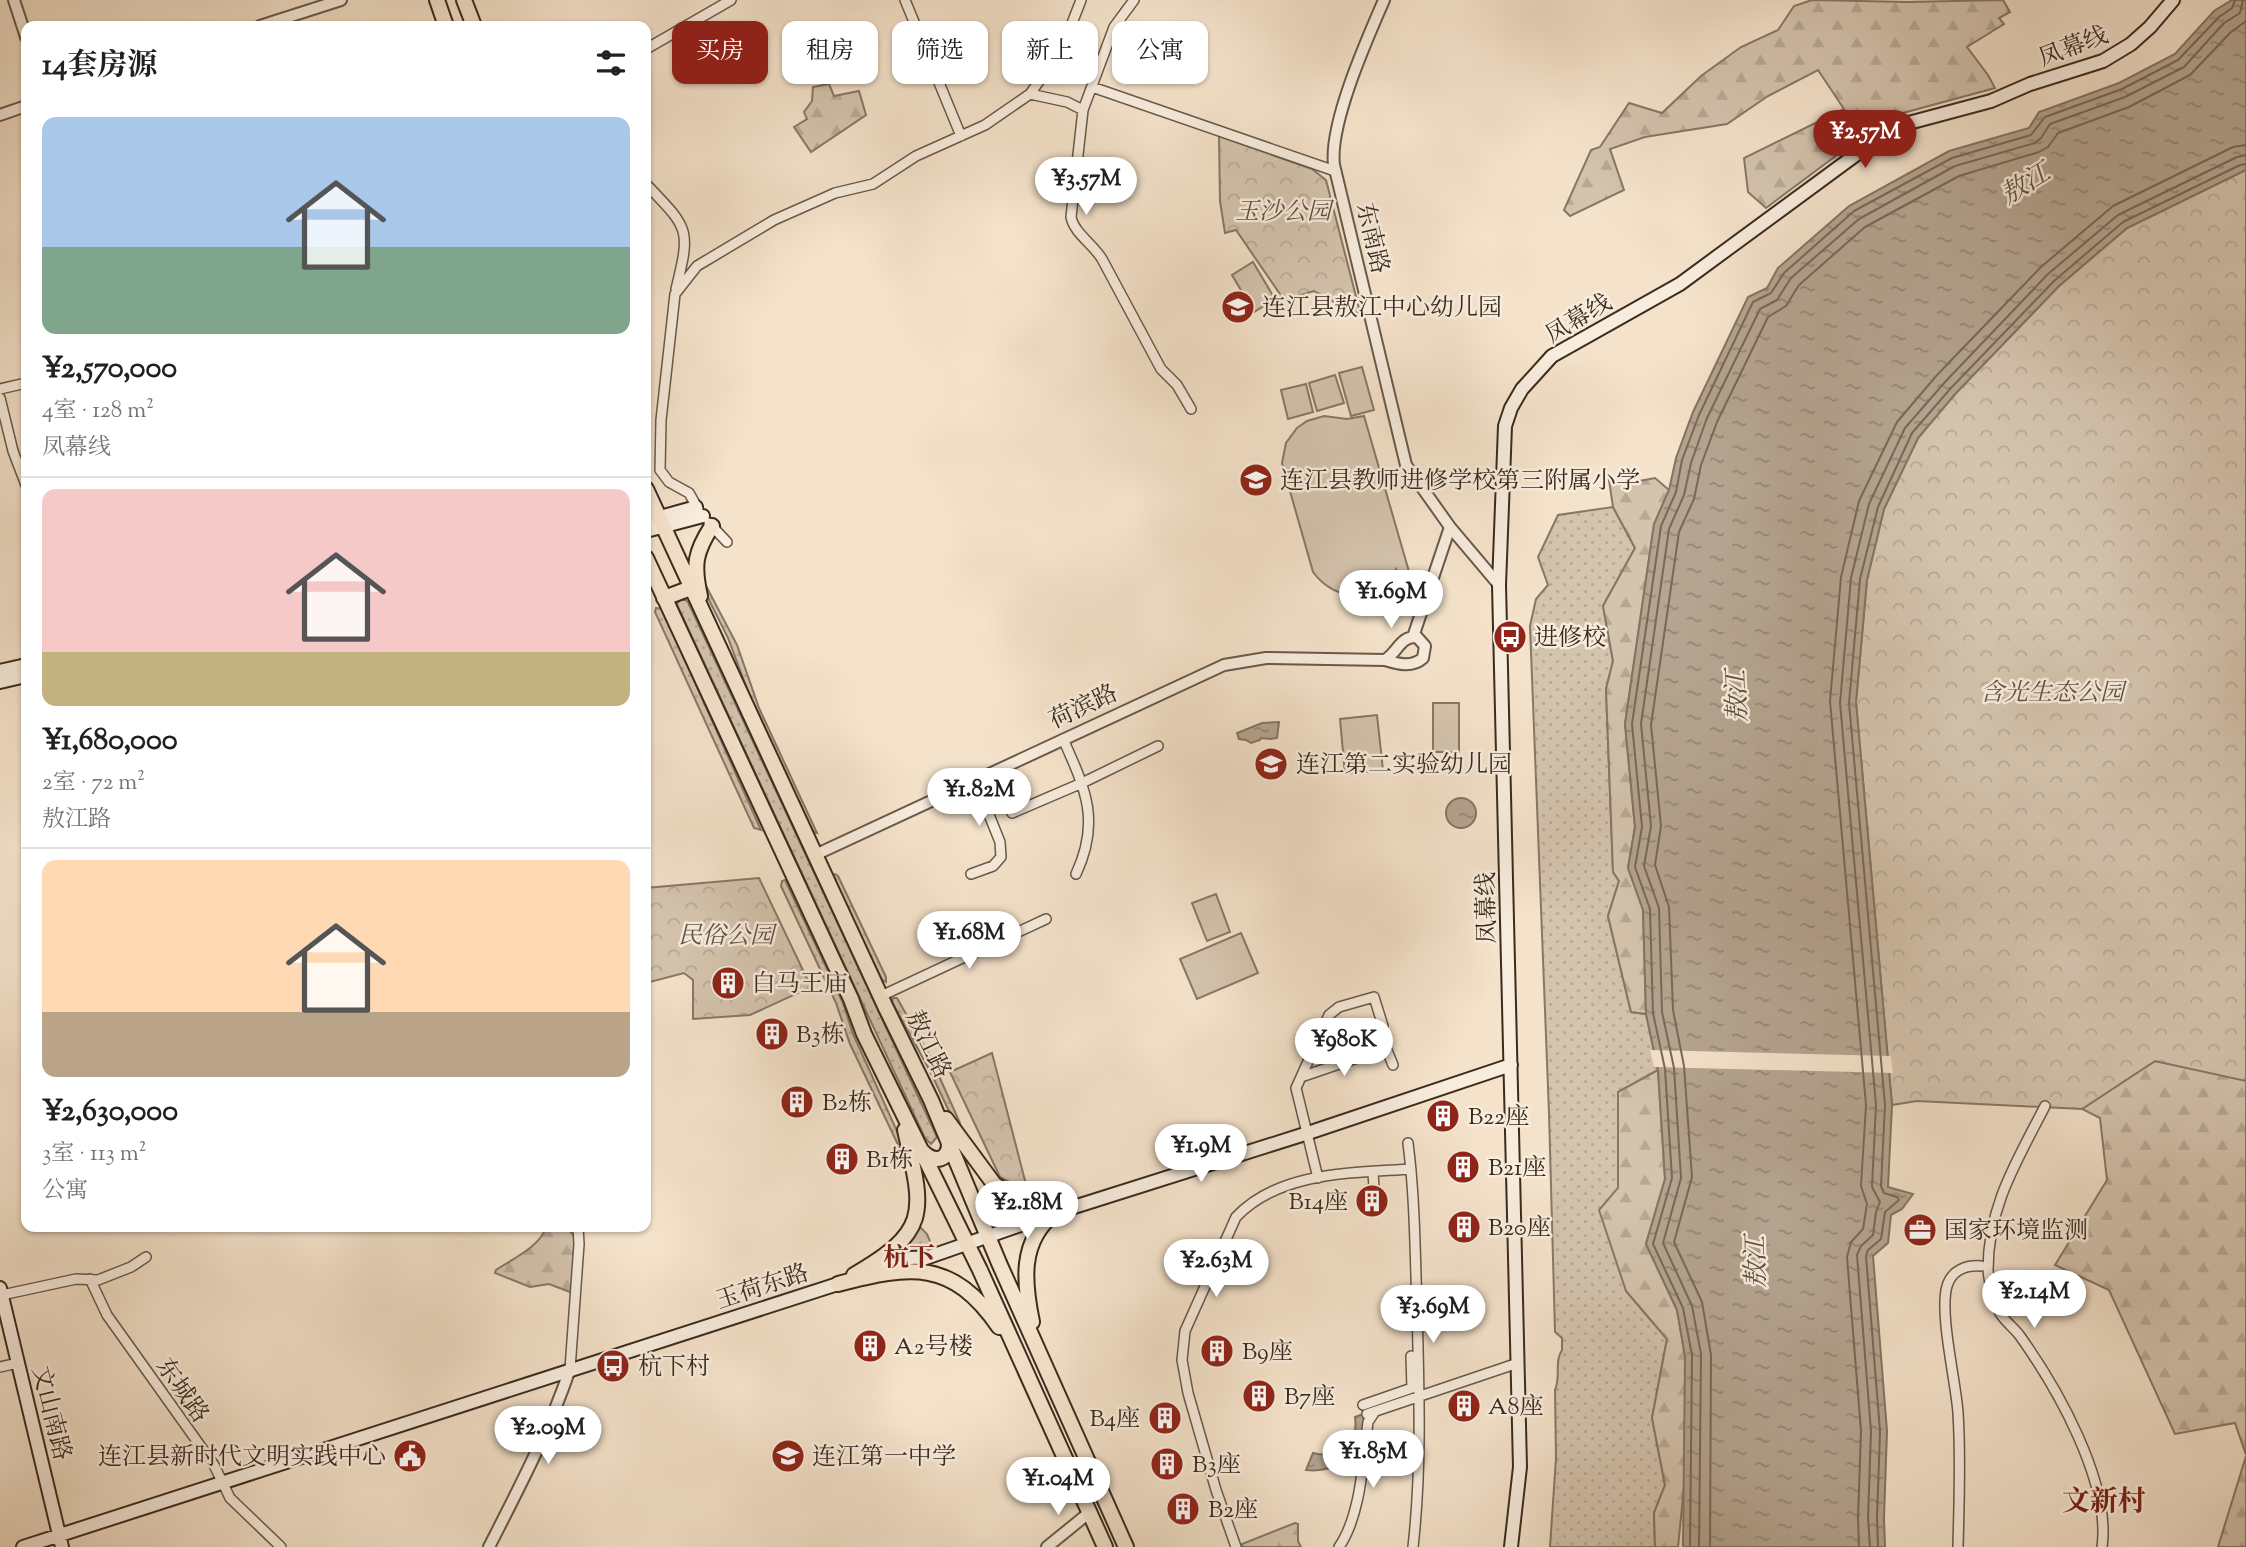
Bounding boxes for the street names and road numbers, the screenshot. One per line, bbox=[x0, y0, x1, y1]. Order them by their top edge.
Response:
street label: 凤幕线 bbox=[2034, 19, 2113, 77]
street label: 东南路 bbox=[1346, 200, 1396, 277]
street label: 凤幕线 bbox=[1539, 287, 1619, 353]
street label: 荷滨路 bbox=[1044, 677, 1124, 738]
street label: 凤幕线 bbox=[1470, 872, 1506, 944]
street label: 敖江路 bbox=[896, 1005, 958, 1085]
street label: 玉荷东路 bbox=[712, 1257, 814, 1319]
street label: 东城路 bbox=[147, 1352, 216, 1430]
street label: 文山南路 bbox=[22, 1363, 78, 1464]

